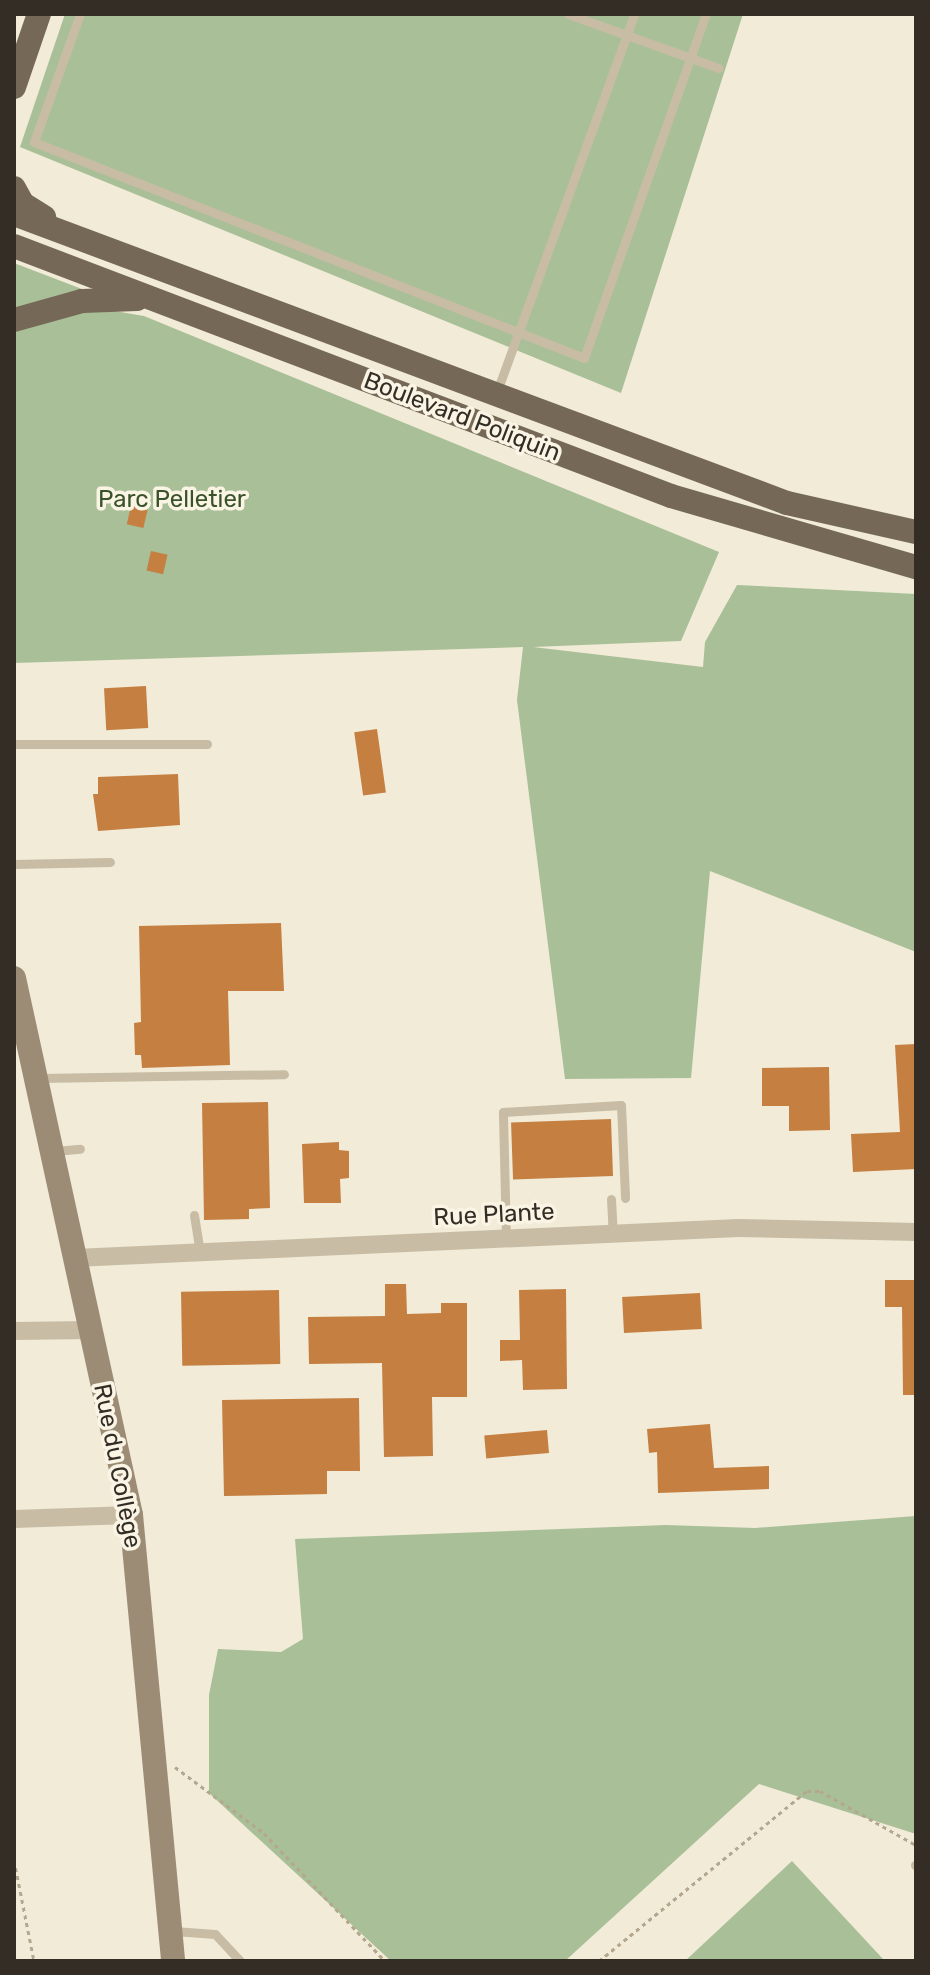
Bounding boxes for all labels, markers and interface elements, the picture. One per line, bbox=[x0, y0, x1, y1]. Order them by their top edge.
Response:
street label: Boulevard Poliquin bbox=[360, 366, 564, 468]
park label: Parc Pelletier bbox=[98, 486, 246, 514]
street label: Rue Plante bbox=[433, 1197, 555, 1233]
street label: Rue du Collège bbox=[87, 1381, 147, 1551]

